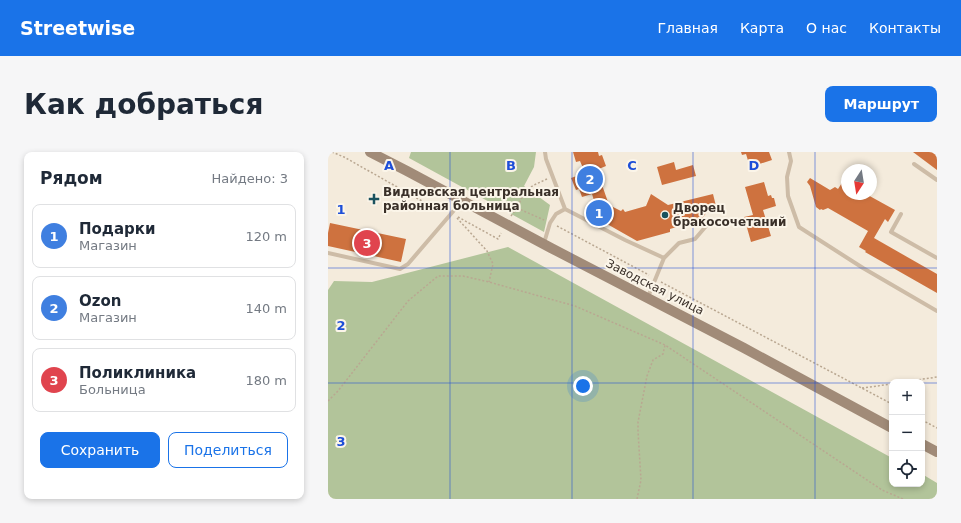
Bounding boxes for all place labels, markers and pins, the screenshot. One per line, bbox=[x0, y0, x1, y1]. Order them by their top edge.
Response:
pin: 2 bbox=[577, 164, 603, 194]
place label: Видновская центральная районная больница bbox=[383, 185, 559, 213]
marker: Видновская центральная районная больница bbox=[368, 193, 380, 205]
pin: 1 bbox=[586, 198, 612, 228]
place label: Дворец бракосочетаний bbox=[673, 201, 786, 229]
marker: Дворец бракосочетаний bbox=[660, 210, 670, 220]
pin: 3 bbox=[354, 228, 380, 258]

